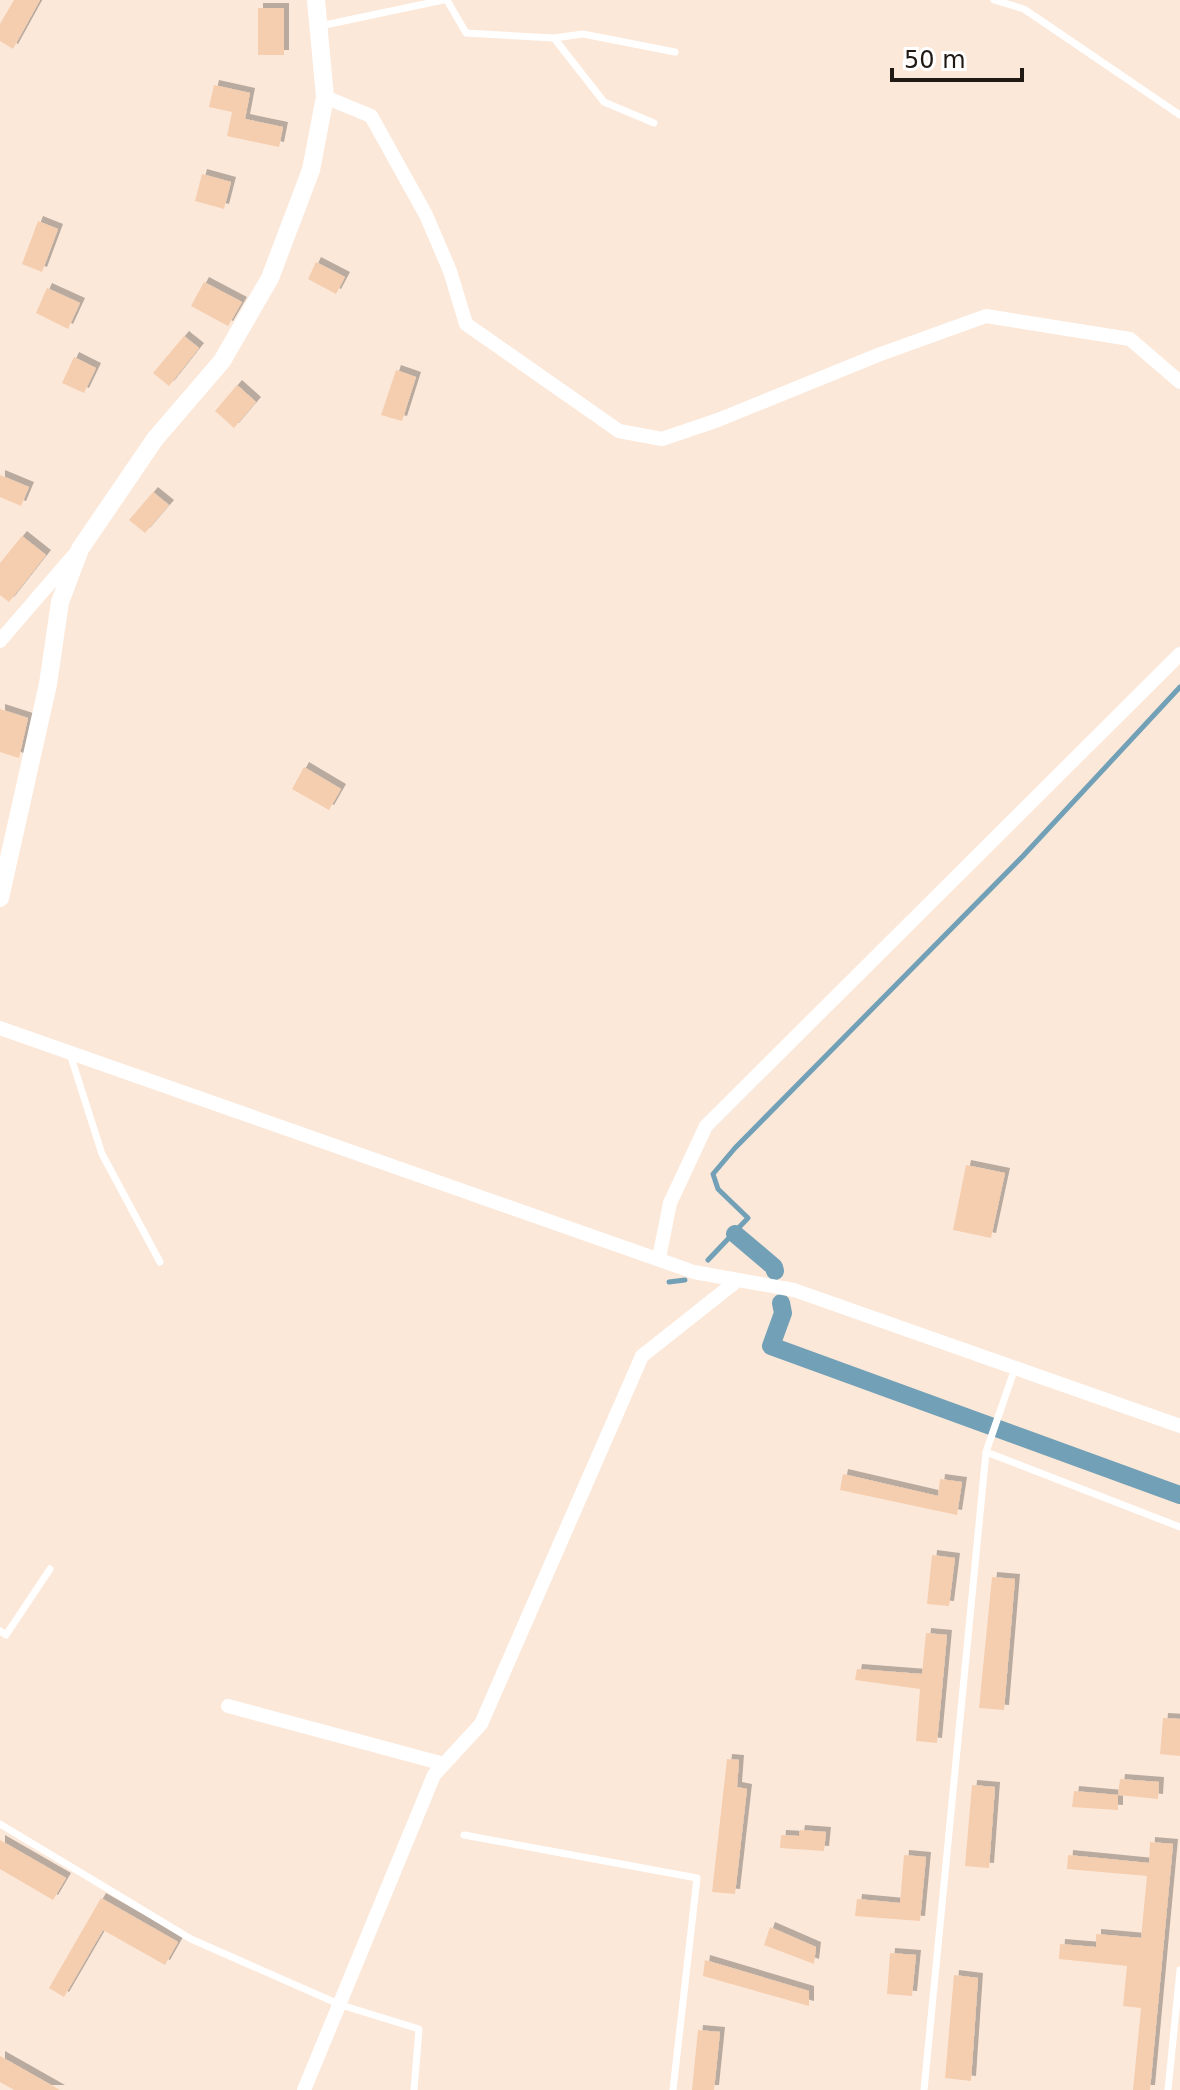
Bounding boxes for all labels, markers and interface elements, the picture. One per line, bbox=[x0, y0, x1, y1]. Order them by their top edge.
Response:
scale bar bbox=[892, 32, 1022, 82]
text: 50 m bbox=[904, 46, 966, 74]

